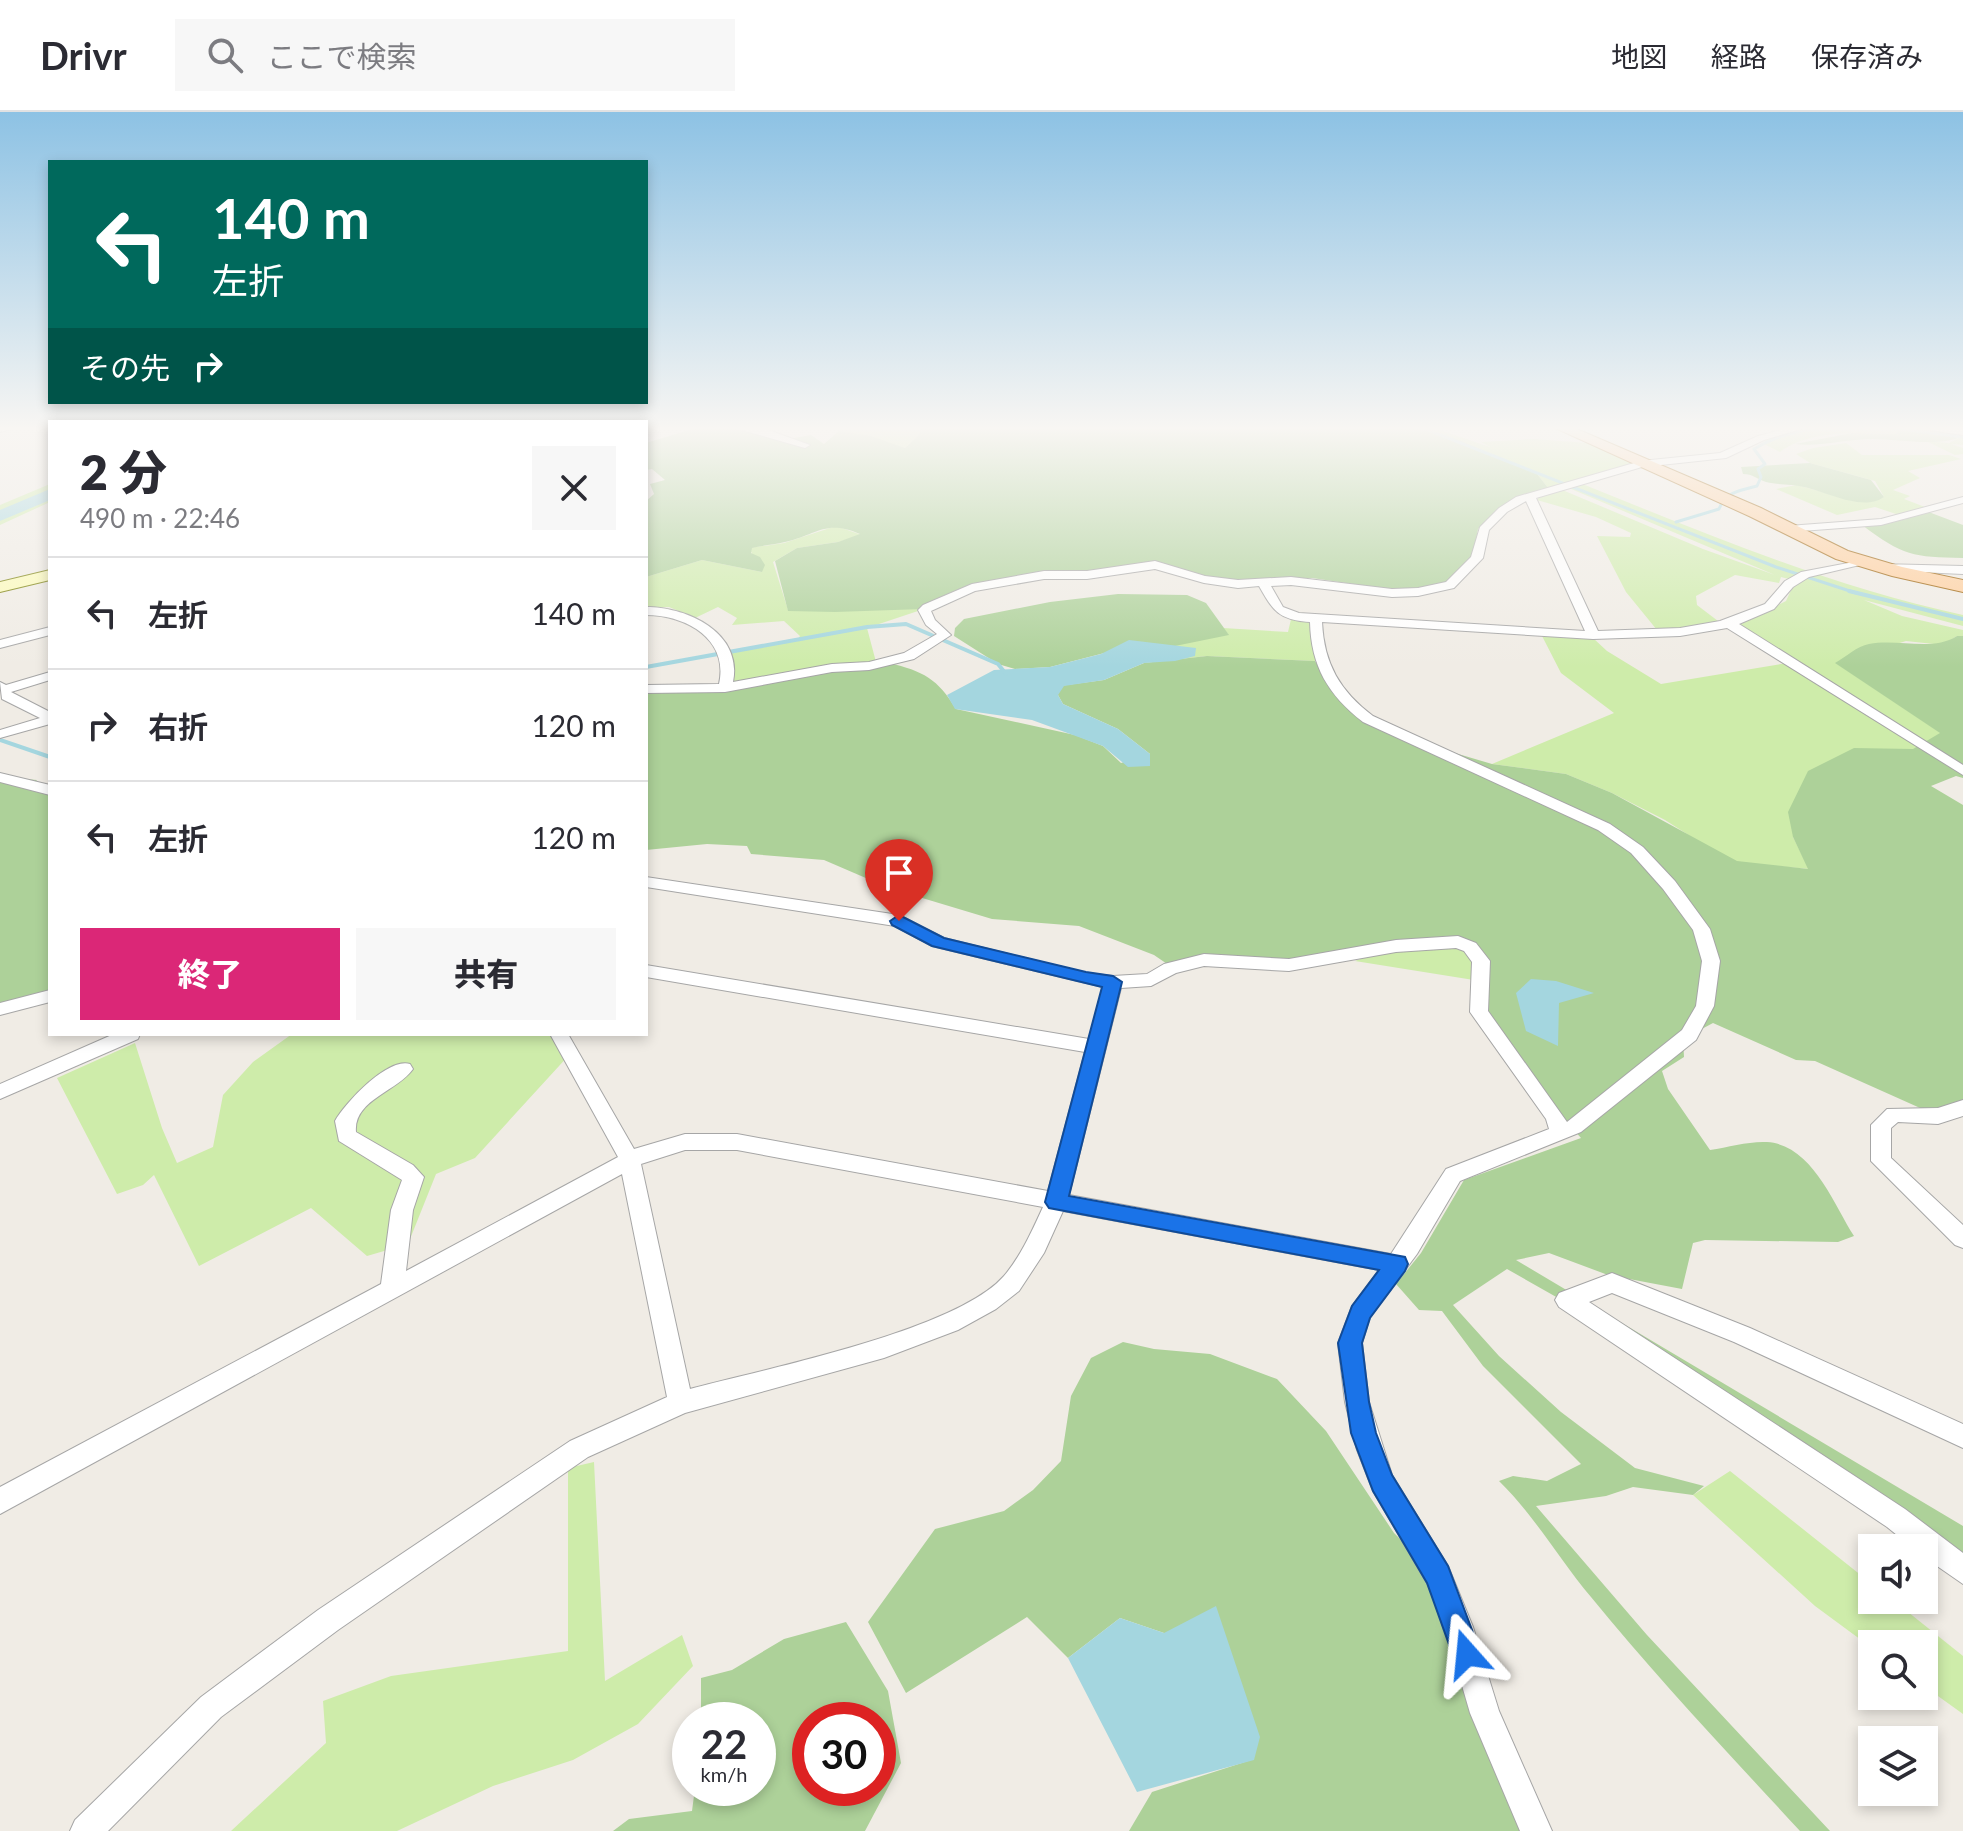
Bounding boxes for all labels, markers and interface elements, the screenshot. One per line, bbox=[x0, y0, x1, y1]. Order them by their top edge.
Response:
search box bbox=[175, 19, 735, 91]
text: Drivr bbox=[40, 32, 127, 78]
icon: search bbox=[203, 33, 247, 77]
text: ここで検索 bbox=[267, 38, 417, 74]
text: 地図 bbox=[1611, 39, 1667, 73]
text: 経路 bbox=[1711, 39, 1767, 73]
text: 保存済み bbox=[1811, 39, 1923, 73]
text: 140 m bbox=[212, 184, 370, 251]
icon: left bbox=[80, 192, 184, 296]
text: 左折 bbox=[212, 258, 284, 302]
icon: right bbox=[186, 344, 230, 388]
text: その先 bbox=[80, 349, 170, 385]
text: 2 分 bbox=[80, 443, 167, 500]
button: close bbox=[532, 446, 616, 530]
text: 490 m · 22:46 bbox=[80, 502, 240, 534]
icon: left bbox=[80, 591, 124, 635]
text: 140 m bbox=[531, 595, 616, 631]
text: 左折 bbox=[148, 596, 208, 632]
icon: right bbox=[80, 703, 124, 747]
text: 120 m bbox=[531, 707, 616, 743]
text: 右折 bbox=[148, 708, 208, 744]
icon: left bbox=[80, 815, 124, 859]
text: 120 m bbox=[531, 819, 616, 855]
text: 左折 bbox=[148, 820, 208, 856]
pin bbox=[865, 839, 933, 921]
icon: arrive bbox=[877, 851, 921, 895]
button: 終了 bbox=[80, 928, 340, 1020]
button: 共有 bbox=[356, 928, 616, 1020]
map controls bbox=[1858, 1534, 1938, 1806]
button: sound bbox=[1858, 1534, 1938, 1614]
position arrow bbox=[1425, 1612, 1509, 1696]
button: search bbox=[1858, 1630, 1938, 1710]
speed limit sign: 30 bbox=[792, 1702, 896, 1806]
text: 22 bbox=[701, 1720, 747, 1768]
button: layers bbox=[1858, 1726, 1938, 1806]
text: km/h bbox=[701, 1762, 747, 1786]

